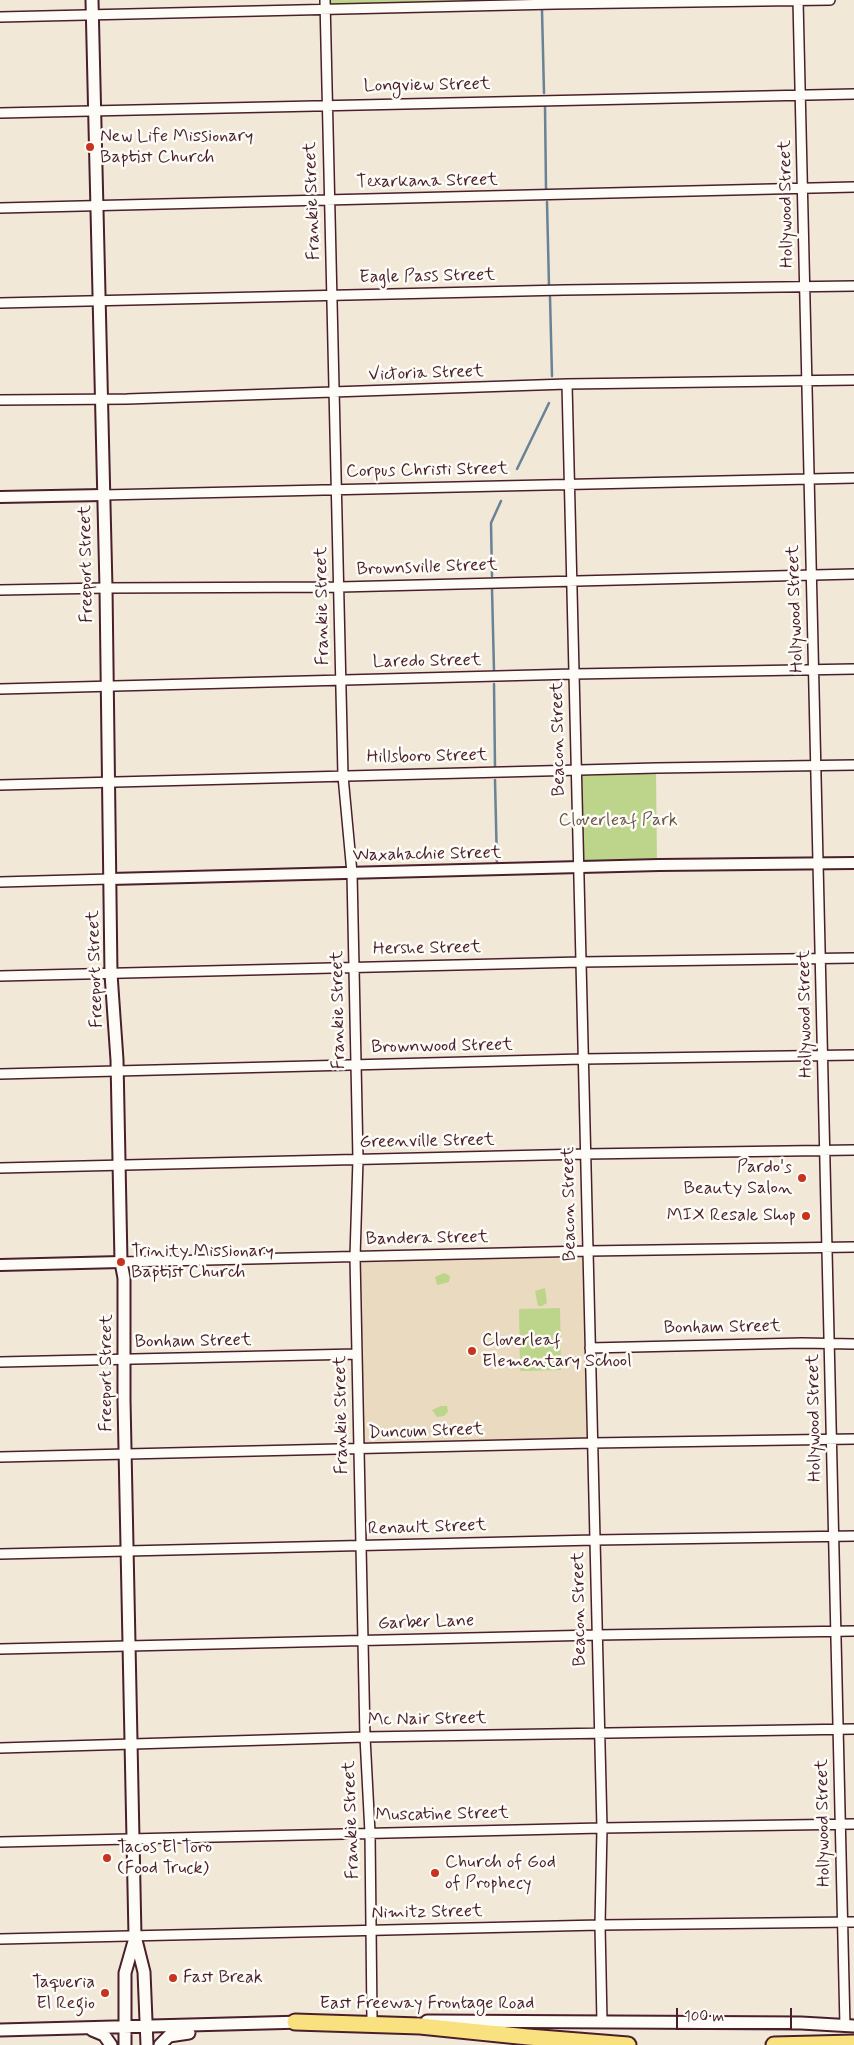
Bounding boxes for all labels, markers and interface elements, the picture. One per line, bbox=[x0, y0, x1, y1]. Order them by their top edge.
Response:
street label: Longview Street bbox=[363, 74, 491, 98]
place label: New Life Missionary Baptist Church bbox=[100, 126, 253, 168]
street label: Hollywood Street bbox=[775, 140, 799, 268]
marker: New Life Missionary Baptist Church bbox=[84, 141, 96, 153]
street label: Frankie Street bbox=[300, 141, 326, 261]
street label: Texarkana Street bbox=[356, 170, 498, 194]
street label: Eagle Pass Street bbox=[359, 265, 495, 289]
street label: Victoria Street bbox=[368, 361, 484, 387]
street label: Corpus Christi Street bbox=[346, 459, 508, 483]
street label: Freeport Street bbox=[75, 505, 99, 623]
street label: Hollywood Street bbox=[783, 545, 809, 673]
street label: Frankie Street bbox=[311, 547, 335, 665]
street label: Brownsville Street bbox=[356, 555, 498, 581]
street label: Laredo Street bbox=[373, 650, 481, 674]
street label: Beacon Street bbox=[547, 681, 571, 797]
street label: Hillsboro Street bbox=[366, 745, 488, 769]
park label: Cloverleaf Park bbox=[558, 810, 678, 832]
street label: Waxahachie Street bbox=[352, 843, 502, 867]
street label: Freeport Street bbox=[83, 910, 109, 1028]
street label: Hershe Street bbox=[373, 937, 481, 961]
street label: Hollywood Street bbox=[794, 950, 818, 1078]
street label: Frankie Street bbox=[327, 951, 351, 1069]
street label: Brownwood Street bbox=[371, 1035, 513, 1059]
street label: Greenville Street bbox=[359, 1130, 495, 1154]
street label: Beacon Street bbox=[558, 1146, 582, 1262]
place label: Pardo's Beauty Salon bbox=[683, 1157, 792, 1200]
marker: Pardo's Beauty Salon bbox=[796, 1172, 808, 1184]
place label: MIX Resale Shop bbox=[667, 1205, 796, 1227]
marker: MIX Resale Shop bbox=[800, 1210, 812, 1222]
street label: Bandera Street bbox=[366, 1227, 488, 1251]
place label: Trinity Missionary Baptist Church bbox=[131, 1241, 274, 1284]
marker: Trinity Missionary Baptist Church bbox=[115, 1256, 127, 1268]
street label: Freeport Street bbox=[96, 1314, 118, 1432]
street label: Bonham Street bbox=[663, 1316, 781, 1340]
street label: Bonham Street bbox=[134, 1330, 252, 1354]
place label: Cloverleaf Elementary School bbox=[482, 1330, 632, 1372]
marker: Cloverleaf Elementary School bbox=[466, 1345, 478, 1357]
street label: Hollywood Street bbox=[803, 1354, 827, 1482]
street label: Frankie Street bbox=[330, 1356, 354, 1474]
street label: Duncum Street bbox=[368, 1419, 484, 1445]
street label: Renault Street bbox=[368, 1515, 486, 1541]
street label: Beacon Street bbox=[568, 1551, 592, 1667]
street label: Garber Lane bbox=[378, 1611, 474, 1635]
street label: Mc Nair Street bbox=[368, 1708, 486, 1732]
street label: Hollywood Street bbox=[812, 1759, 836, 1887]
street label: Frankie Street bbox=[339, 1760, 365, 1880]
street label: Muscatine Street bbox=[375, 1803, 509, 1827]
place label: Tacos El Toro (Food Truck) bbox=[117, 1837, 212, 1880]
marker: Tacos El Toro (Food Truck) bbox=[101, 1852, 113, 1864]
place label: Church of God of Prophecy bbox=[445, 1852, 556, 1895]
marker: Church of God of Prophecy bbox=[429, 1867, 441, 1879]
street label: Nimitz Street bbox=[371, 1901, 483, 1925]
place label: Fast Break bbox=[183, 1967, 263, 1989]
place label: Taqueria El Regio bbox=[32, 1972, 95, 2015]
marker: Fast Break bbox=[167, 1972, 179, 1984]
marker: Taqueria El Regio bbox=[99, 1987, 111, 1999]
street label: East Freeway Frontage Road bbox=[320, 1993, 534, 2015]
scale bar bbox=[679, 1998, 795, 2030]
text: 100 m bbox=[684, 2007, 724, 2027]

